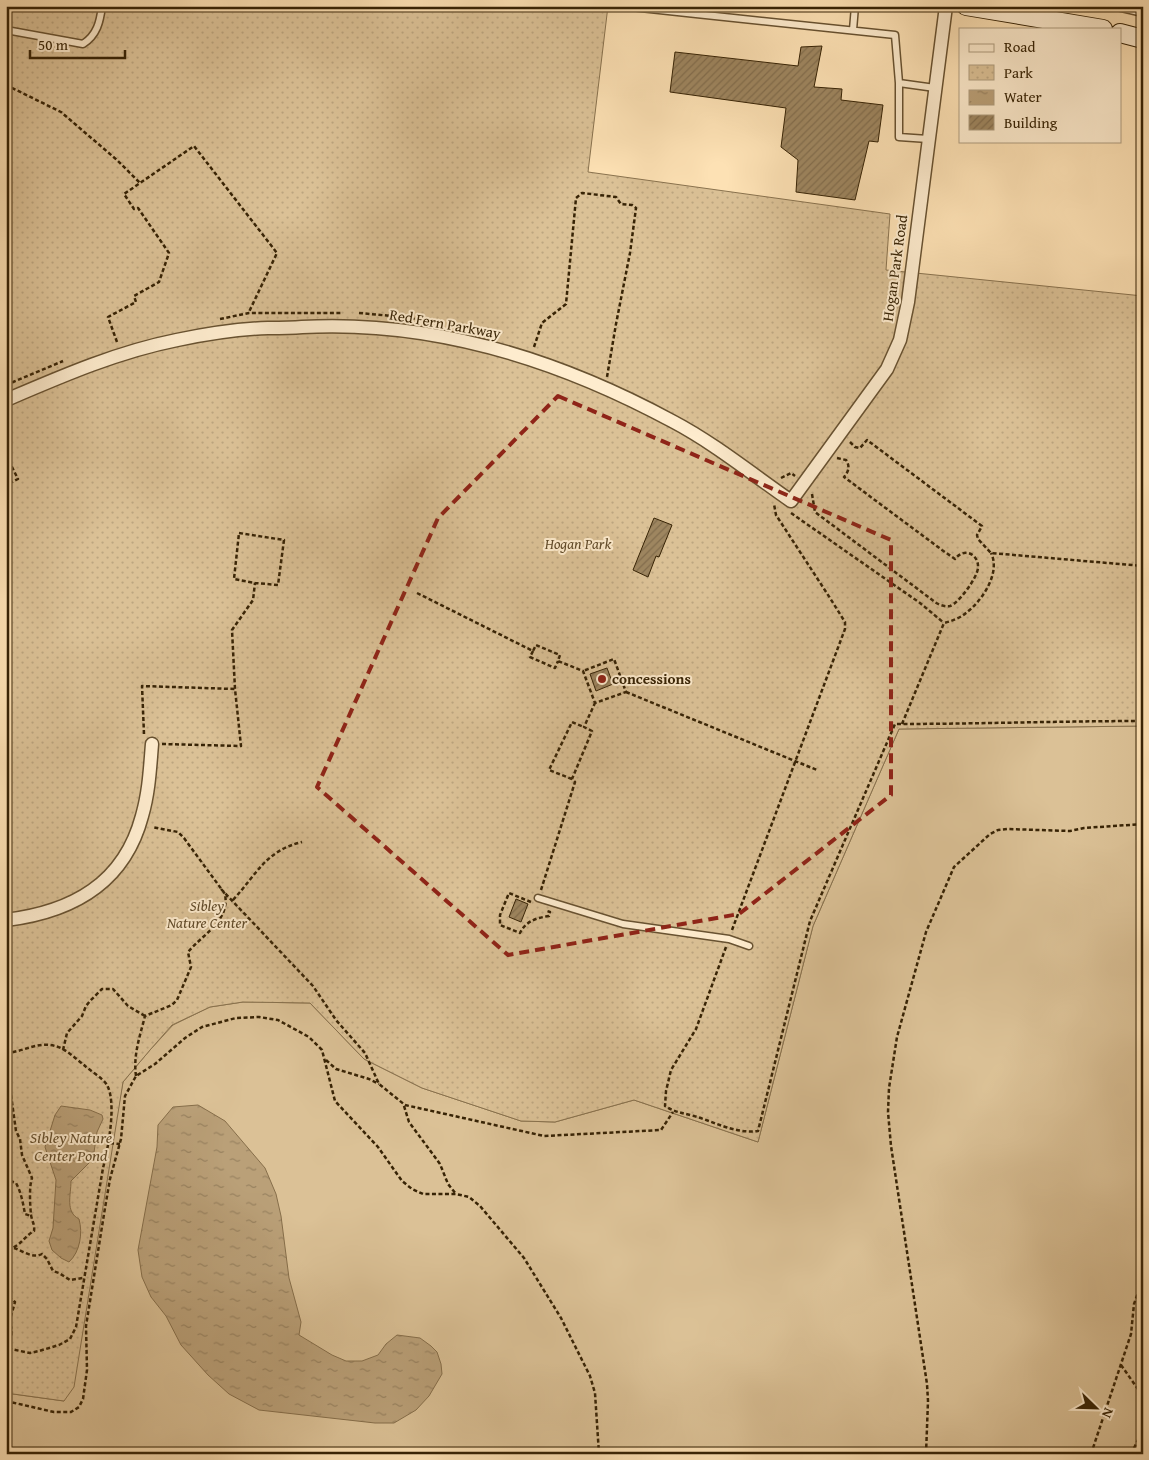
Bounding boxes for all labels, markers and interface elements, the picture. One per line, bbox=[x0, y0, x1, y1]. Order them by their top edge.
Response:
scale bar bbox=[30, 28, 125, 60]
legend bbox=[959, 28, 1122, 142]
text: 50 m bbox=[38, 34, 69, 55]
text: Road bbox=[1004, 36, 1035, 57]
text: Park bbox=[1004, 62, 1033, 83]
text: Water bbox=[1004, 86, 1042, 107]
text: Building bbox=[1004, 112, 1058, 133]
street label: Hogan Park Road bbox=[877, 213, 912, 323]
street label: Red Fern Parkway bbox=[388, 303, 503, 344]
park label: Hogan Park bbox=[544, 533, 611, 554]
place label: concessions bbox=[612, 668, 691, 689]
marker: concessions bbox=[596, 673, 608, 685]
park label: Sibley Nature Center bbox=[167, 895, 247, 933]
water label: Sibley Nature Center Pond bbox=[30, 1125, 113, 1167]
north arrow bbox=[1072, 1382, 1122, 1432]
text: N bbox=[1097, 1405, 1119, 1422]

